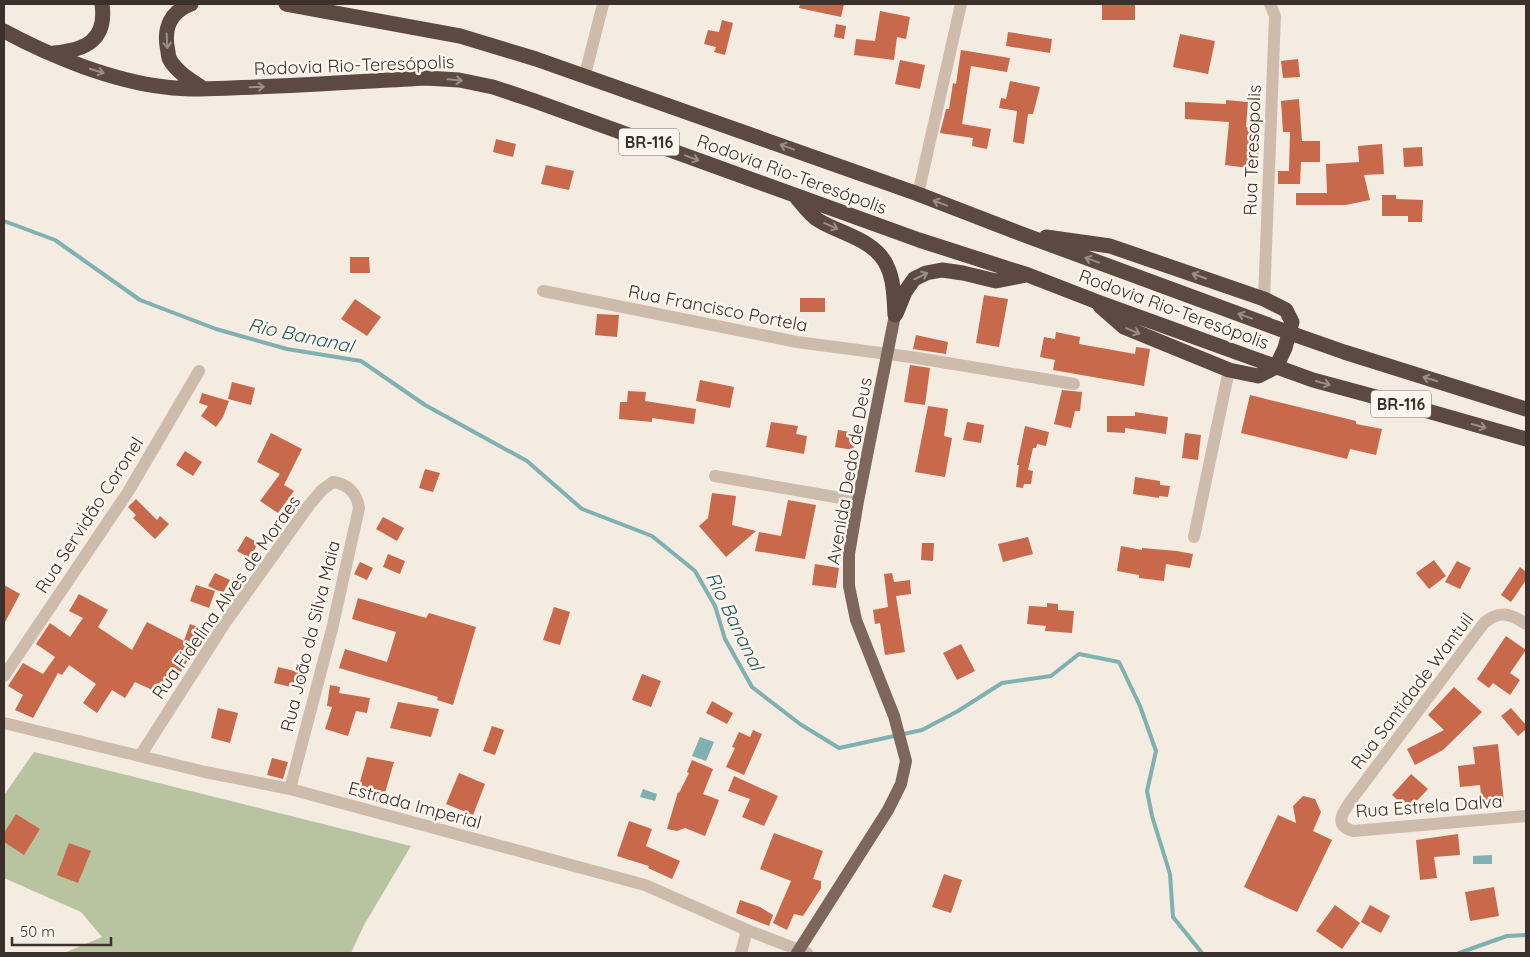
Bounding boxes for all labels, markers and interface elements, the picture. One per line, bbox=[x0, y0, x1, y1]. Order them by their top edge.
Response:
one-way arrow bbox=[163, 32, 172, 48]
street label: Rodovia Rio-Teresópolis bbox=[253, 50, 455, 80]
one-way arrow bbox=[89, 66, 105, 76]
one-way arrow bbox=[446, 75, 462, 85]
one-way arrow bbox=[249, 82, 265, 92]
street label: Rua Teresopolis bbox=[1238, 84, 1266, 216]
road number: BR-116 bbox=[619, 128, 679, 156]
street label: Rodovia Rio-Teresópolis bbox=[694, 129, 890, 219]
one-way arrow bbox=[780, 142, 796, 151]
one-way arrow bbox=[683, 154, 699, 163]
one-way arrow bbox=[933, 197, 948, 207]
one-way arrow bbox=[823, 222, 838, 231]
one-way arrow bbox=[1085, 255, 1100, 264]
street label: Rodovia Rio-Teresópolis bbox=[1076, 264, 1272, 354]
one-way arrow bbox=[913, 271, 928, 280]
one-way arrow bbox=[1192, 271, 1207, 280]
street label: Rua Francisco Portela bbox=[626, 279, 810, 337]
one-way arrow bbox=[1237, 311, 1253, 320]
water label: Rio Bananal bbox=[246, 312, 358, 358]
one-way arrow bbox=[1125, 327, 1140, 337]
one-way arrow bbox=[1422, 374, 1438, 383]
street label: Avenida Dedo de Deus bbox=[821, 376, 877, 566]
one-way arrow bbox=[1314, 379, 1330, 388]
road number: BR-116 bbox=[1371, 390, 1431, 418]
one-way arrow bbox=[1471, 422, 1487, 431]
street label: Rua Servidão Coronel bbox=[30, 433, 148, 597]
street label: Rua Fidelina Alves de Moraes bbox=[147, 491, 305, 703]
street label: Rua João da Silva Maia bbox=[275, 538, 345, 734]
water label: Rio Bananal bbox=[701, 568, 770, 677]
street label: Rua Santidade Wantuil bbox=[1346, 608, 1478, 774]
street label: Estrada Imperial bbox=[346, 776, 484, 834]
street label: Rua Estrela Dalva bbox=[1355, 789, 1503, 823]
scale bar bbox=[12, 914, 111, 946]
text: 50 m bbox=[20, 922, 55, 941]

